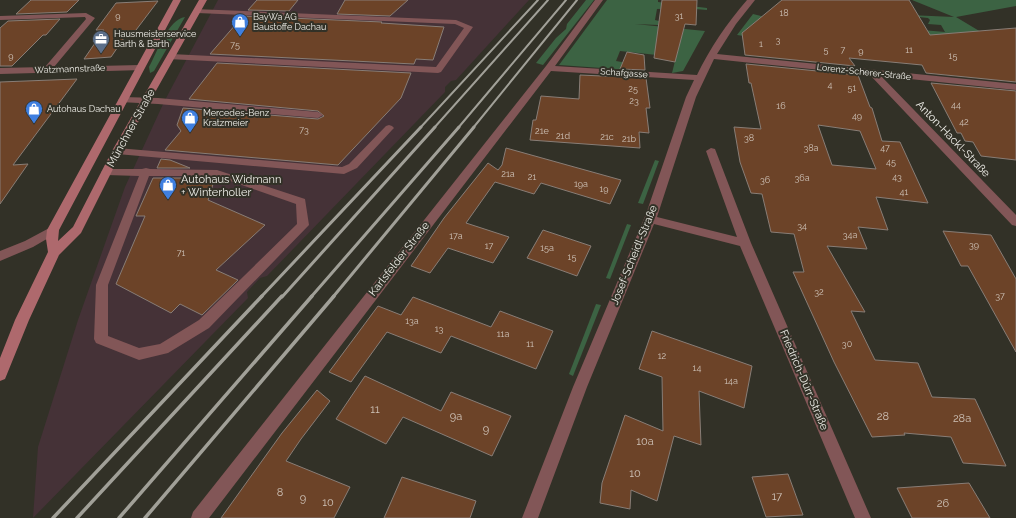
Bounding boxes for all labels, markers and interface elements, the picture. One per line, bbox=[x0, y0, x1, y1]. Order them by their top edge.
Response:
house number: 18 bbox=[779, 8, 789, 18]
house number: 9 bbox=[115, 11, 121, 21]
house number: 31 bbox=[675, 11, 683, 21]
shop icon: BayWa AG Baustoffe Dachau bbox=[230, 12, 250, 37]
place label: BayWa AG Baustoffe Dachau bbox=[253, 12, 326, 32]
office icon: Hausmeisterservice Barth & Barth bbox=[91, 29, 111, 54]
place label: Hausmeisterservice Barth & Barth bbox=[114, 29, 197, 49]
house number: 3 bbox=[776, 35, 781, 45]
house number: 1 bbox=[759, 39, 763, 49]
house number: 75 bbox=[230, 40, 240, 50]
house number: 5 bbox=[824, 45, 829, 55]
house number: 7 bbox=[841, 45, 846, 55]
house number: 11 bbox=[905, 45, 913, 55]
house number: 9 bbox=[858, 46, 864, 56]
house number: 9 bbox=[8, 51, 14, 61]
house number: 15 bbox=[949, 51, 957, 61]
street label: Lorenz-Scherer-Straße bbox=[816, 62, 912, 82]
street label: Watzmannstraße bbox=[35, 63, 106, 75]
street label: Schafgasse bbox=[600, 66, 649, 80]
house number: 4 bbox=[828, 80, 833, 90]
house number: 51 bbox=[848, 83, 857, 93]
house number: 25 bbox=[628, 84, 638, 94]
street label: Münchner Straße bbox=[104, 86, 158, 169]
house number: 23 bbox=[629, 96, 639, 106]
street label: Anton-Hackl-Straße bbox=[913, 98, 993, 180]
shop icon: Autohaus Dachau bbox=[24, 99, 44, 124]
house number: 44 bbox=[951, 100, 961, 110]
house number: 16 bbox=[776, 101, 786, 111]
place label: Autohaus Dachau bbox=[47, 104, 121, 114]
shop icon: Mercedes-Benz Kratzmeier bbox=[180, 108, 200, 133]
place label: Mercedes-Benz Kratzmeier bbox=[203, 108, 270, 128]
house number: 49 bbox=[852, 111, 862, 121]
house number: 42 bbox=[959, 117, 969, 127]
house number: 73 bbox=[299, 125, 309, 135]
house number: 21e bbox=[535, 126, 550, 136]
house number: 21d bbox=[556, 131, 570, 141]
house number: 21c bbox=[600, 132, 614, 142]
house number: 38 bbox=[744, 133, 754, 143]
house number: 21b bbox=[622, 134, 636, 144]
house number: 38a bbox=[803, 143, 819, 153]
house number: 47 bbox=[880, 143, 890, 153]
house number: 45 bbox=[886, 157, 896, 167]
house number: 21a bbox=[501, 169, 515, 179]
house number: 21 bbox=[528, 172, 536, 182]
house number: 43 bbox=[892, 172, 902, 182]
place label: Autohaus Widmann + Winterholler bbox=[181, 173, 281, 199]
house number: 36a bbox=[794, 173, 810, 183]
shop icon: Autohaus Widmann + Winterholler bbox=[158, 175, 178, 200]
house number: 36 bbox=[760, 175, 771, 185]
house number: 19a bbox=[574, 179, 588, 189]
house number: 19 bbox=[599, 184, 609, 194]
house number: 41 bbox=[900, 187, 909, 197]
street label: Josef-Scheidl-Straße bbox=[608, 203, 660, 307]
street label: Karlsfelder Straße bbox=[366, 219, 432, 299]
house number: 34 bbox=[797, 221, 807, 231]
house number: 34a bbox=[843, 230, 857, 240]
house number: 17a bbox=[449, 231, 463, 241]
house number: 39 bbox=[969, 240, 979, 250]
house number: 17 bbox=[485, 241, 493, 251]
house number: 15a bbox=[540, 243, 554, 253]
house number: 71 bbox=[177, 248, 185, 258]
house number: 15 bbox=[568, 252, 576, 262]
house number: 32 bbox=[814, 287, 824, 297]
house number: 37 bbox=[995, 291, 1005, 301]
house number: 13a bbox=[405, 316, 419, 326]
house number: 13 bbox=[435, 324, 444, 334]
street label: Friedrich-Dürr-Straße bbox=[777, 328, 831, 433]
house number: 11a bbox=[497, 329, 509, 339]
house number: 11 bbox=[526, 339, 534, 349]
house number: 30 bbox=[842, 339, 853, 349]
house number: 12 bbox=[658, 351, 667, 361]
house number: 14 bbox=[693, 363, 701, 373]
house number: 14a bbox=[724, 376, 738, 386]
house number: 11 bbox=[370, 403, 380, 416]
house number: 9a bbox=[450, 410, 462, 423]
house number: 28 bbox=[877, 410, 889, 423]
house number: 28a bbox=[953, 412, 971, 425]
house number: 9 bbox=[483, 423, 489, 436]
house number: 10a bbox=[636, 435, 654, 448]
house number: 10 bbox=[629, 467, 641, 480]
house number: 8 bbox=[277, 486, 283, 499]
house number: 17 bbox=[772, 490, 782, 503]
house number: 9 bbox=[300, 492, 306, 505]
house number: 10 bbox=[322, 496, 334, 509]
house number: 26 bbox=[937, 497, 950, 510]

